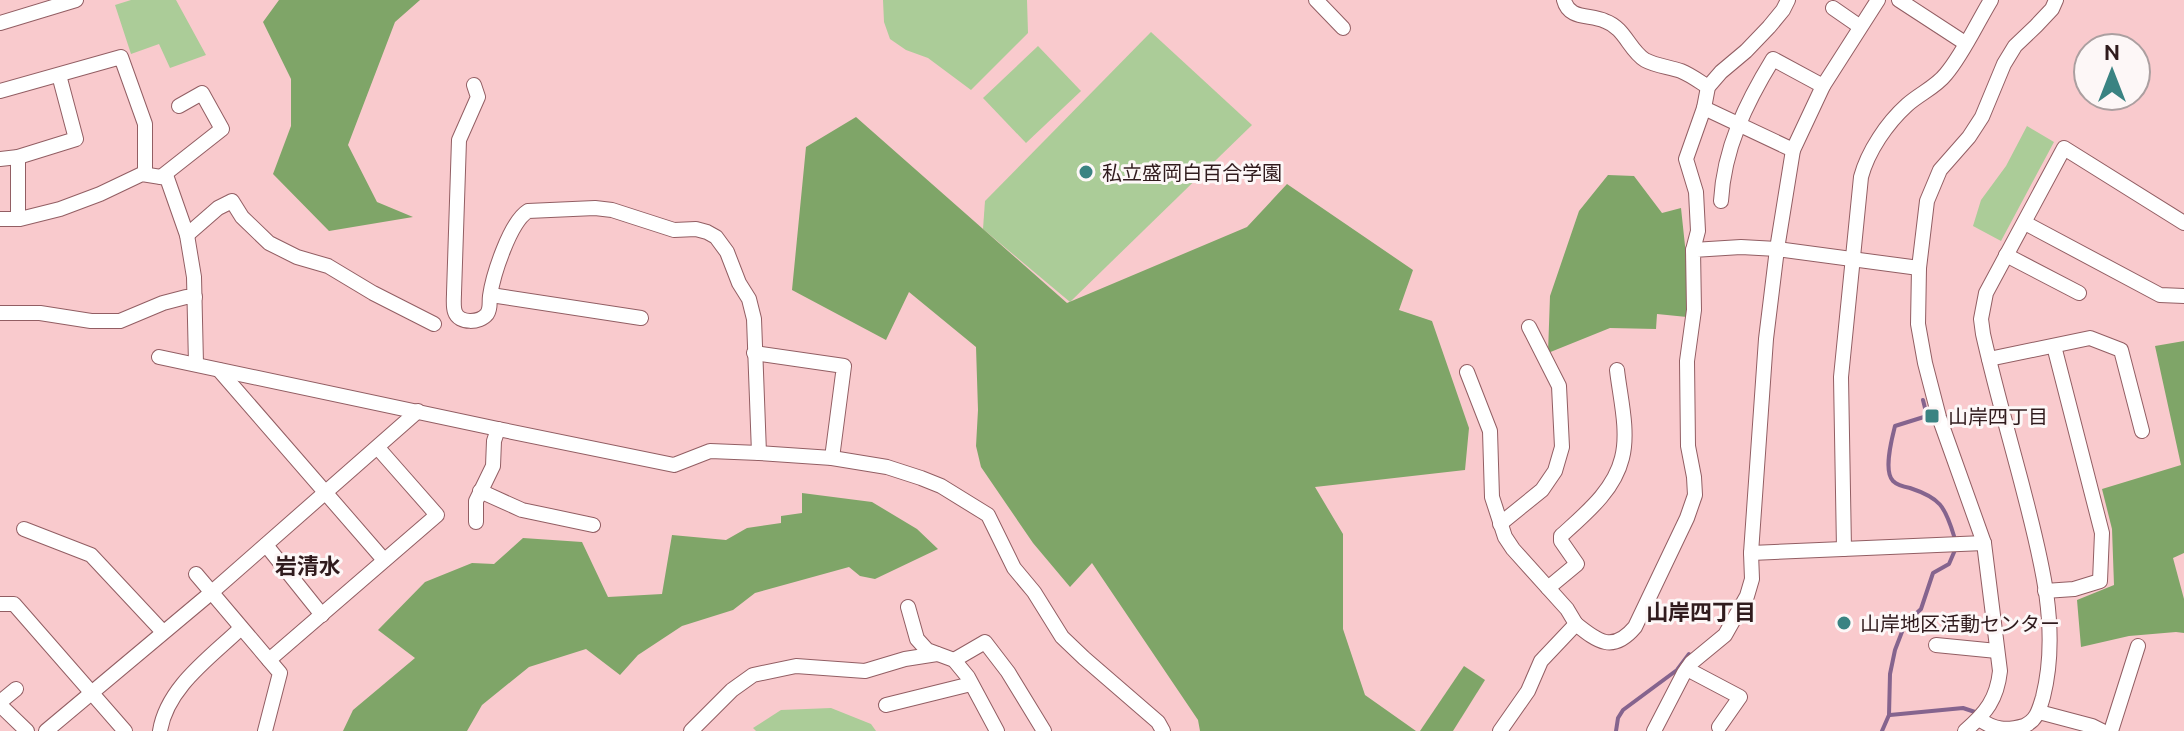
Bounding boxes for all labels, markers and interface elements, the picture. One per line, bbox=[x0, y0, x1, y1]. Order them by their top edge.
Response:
north arrow bbox=[2072, 32, 2152, 112]
text: N bbox=[2104, 39, 2120, 64]
place label: 私立盛岡白百合学園 bbox=[1102, 161, 1282, 184]
marker: 私立盛岡白百合学園 bbox=[1077, 163, 1095, 181]
place label: 山岸四丁目 bbox=[1948, 405, 2048, 428]
marker: 山岸四丁目 bbox=[1923, 407, 1941, 425]
district label: 岩清水 bbox=[275, 553, 341, 578]
district label: 山岸四丁目 bbox=[1646, 599, 1756, 624]
place label: 山岸地区活動センター bbox=[1860, 612, 2060, 635]
marker: 山岸地区活動センター bbox=[1835, 614, 1853, 632]

